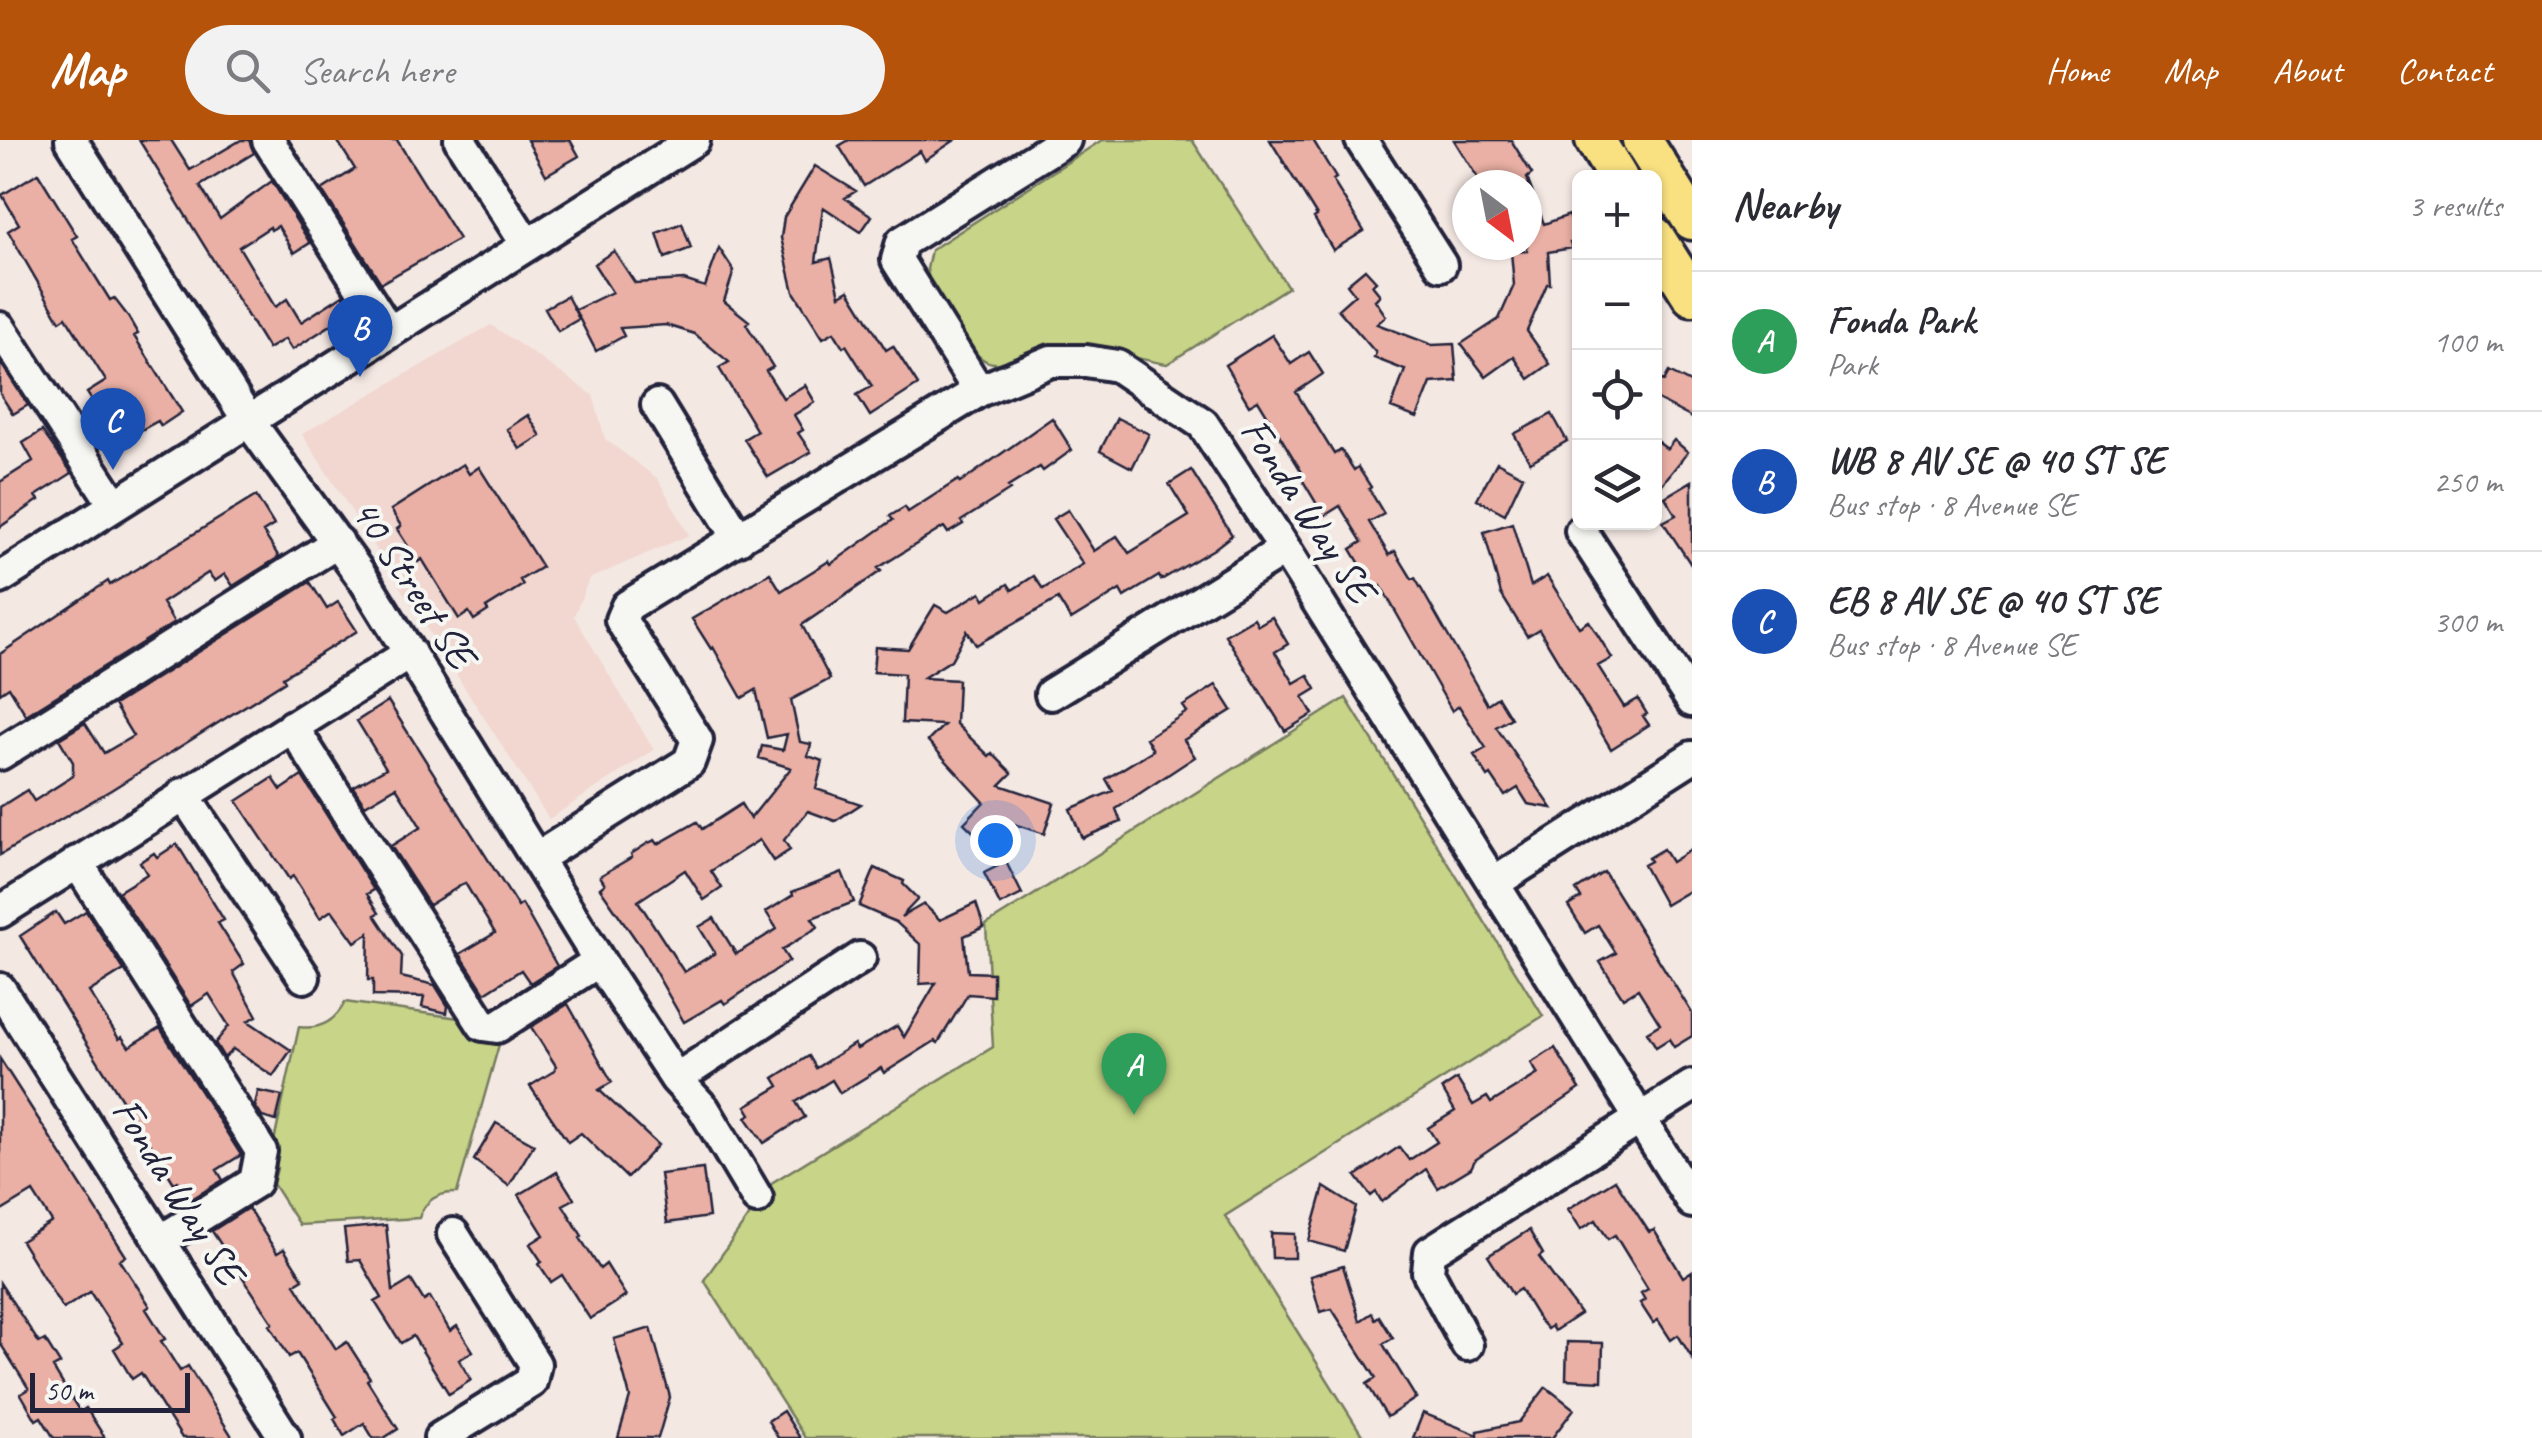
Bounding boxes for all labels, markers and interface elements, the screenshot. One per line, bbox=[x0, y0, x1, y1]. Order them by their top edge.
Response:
search box bbox=[185, 25, 885, 115]
text: Map bbox=[50, 40, 125, 100]
icon: search bbox=[220, 43, 275, 98]
text: Search here bbox=[300, 47, 454, 94]
text: Home bbox=[2046, 48, 2109, 93]
text: Map bbox=[2164, 48, 2217, 93]
text: About bbox=[2272, 48, 2342, 93]
text: Contact bbox=[2397, 48, 2492, 93]
north arrow bbox=[1452, 170, 1542, 260]
map controls bbox=[1572, 170, 1662, 530]
button: + bbox=[1572, 170, 1662, 260]
text: Nearby bbox=[1732, 179, 1838, 232]
text: 3 results bbox=[2408, 185, 2502, 226]
button: − bbox=[1572, 260, 1662, 350]
pin: B bbox=[328, 294, 392, 377]
text: Fonda Park bbox=[1827, 297, 1975, 344]
text: A bbox=[1756, 321, 1773, 362]
text: 100 m bbox=[2433, 321, 2502, 362]
text: Park bbox=[1827, 344, 1878, 385]
button: locate bbox=[1572, 350, 1662, 440]
pin: C bbox=[80, 388, 146, 470]
street label: Fonda Way SE bbox=[1229, 408, 1390, 616]
text: WB 8 AV SE @ 40 ST SE bbox=[1827, 437, 2165, 484]
button: layers bbox=[1572, 440, 1662, 530]
text: B bbox=[1756, 461, 1773, 502]
text: 250 m bbox=[2433, 461, 2502, 502]
text: Bus stop · 8 Avenue SE bbox=[1827, 484, 2076, 525]
street label: 40 Street SE bbox=[339, 488, 490, 682]
text: EB 8 AV SE @ 40 ST SE bbox=[1827, 577, 2158, 624]
text: C bbox=[1757, 601, 1772, 642]
text: 300 m bbox=[2433, 601, 2502, 642]
text: Bus stop · 8 Avenue SE bbox=[1827, 624, 2076, 665]
your location bbox=[970, 815, 1021, 866]
pin: A bbox=[1102, 1032, 1166, 1115]
street label: Fonda Way SE bbox=[100, 1088, 259, 1298]
scale bar bbox=[30, 1368, 190, 1412]
text: 50 m bbox=[45, 1373, 93, 1408]

